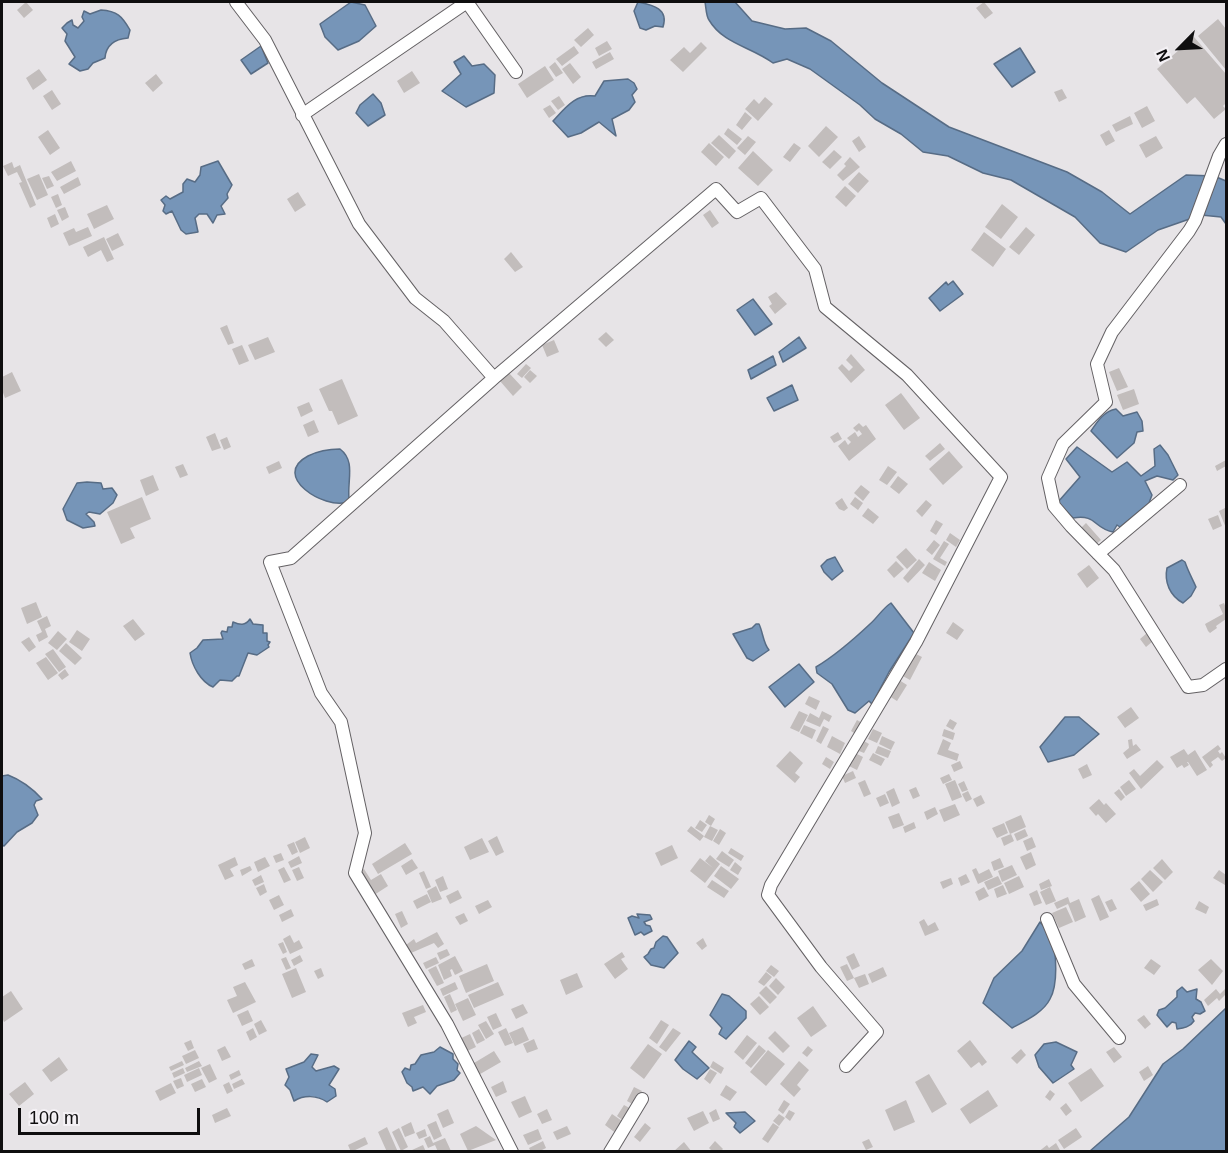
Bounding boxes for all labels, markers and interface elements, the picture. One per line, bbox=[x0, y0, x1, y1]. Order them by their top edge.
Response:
north arrow bbox=[1150, 18, 1210, 78]
text: N bbox=[1153, 47, 1173, 64]
scale bar bbox=[21, 1096, 202, 1134]
text: 100 m bbox=[29, 1108, 79, 1128]

